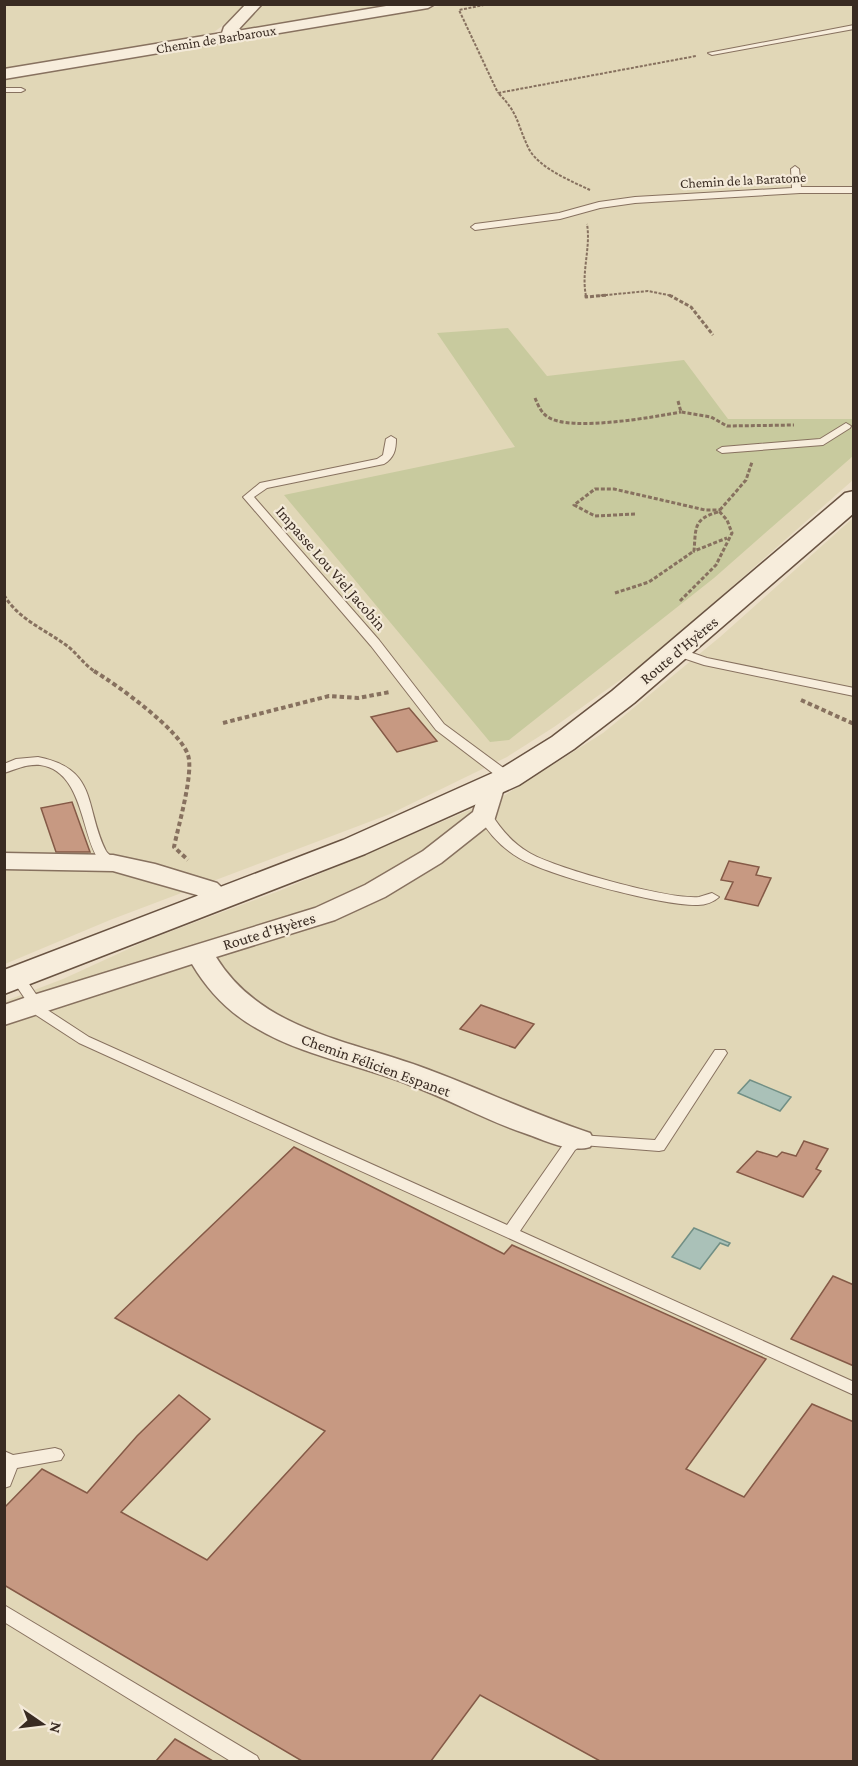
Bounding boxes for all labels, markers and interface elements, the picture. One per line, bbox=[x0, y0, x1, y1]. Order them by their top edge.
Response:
street label: Chemin de Barbaroux bbox=[155, 22, 278, 56]
street label: Chemin de la Baratone bbox=[679, 169, 807, 191]
street label: Impasse Lou Viel Jacobin bbox=[272, 503, 390, 634]
street label: Route d'Hyères bbox=[637, 613, 722, 688]
street label: Route d'Hyères bbox=[221, 909, 318, 954]
street label: Chemin Félicien Espanet bbox=[299, 1030, 454, 1101]
north arrow bbox=[12, 1694, 72, 1754]
text: N bbox=[46, 1720, 66, 1735]

